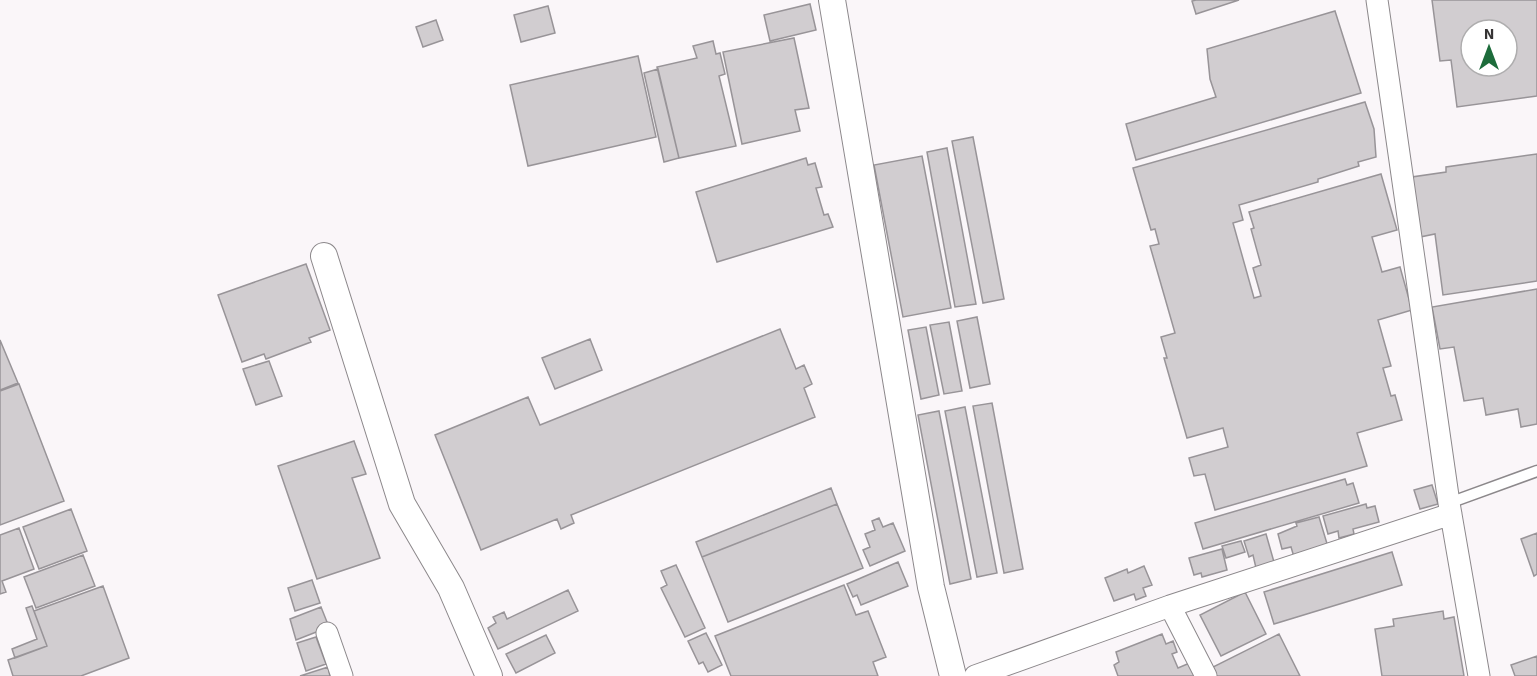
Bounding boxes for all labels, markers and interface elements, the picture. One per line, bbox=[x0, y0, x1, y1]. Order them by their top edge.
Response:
north arrow bbox=[1459, 18, 1519, 78]
text: N bbox=[1484, 23, 1494, 45]

